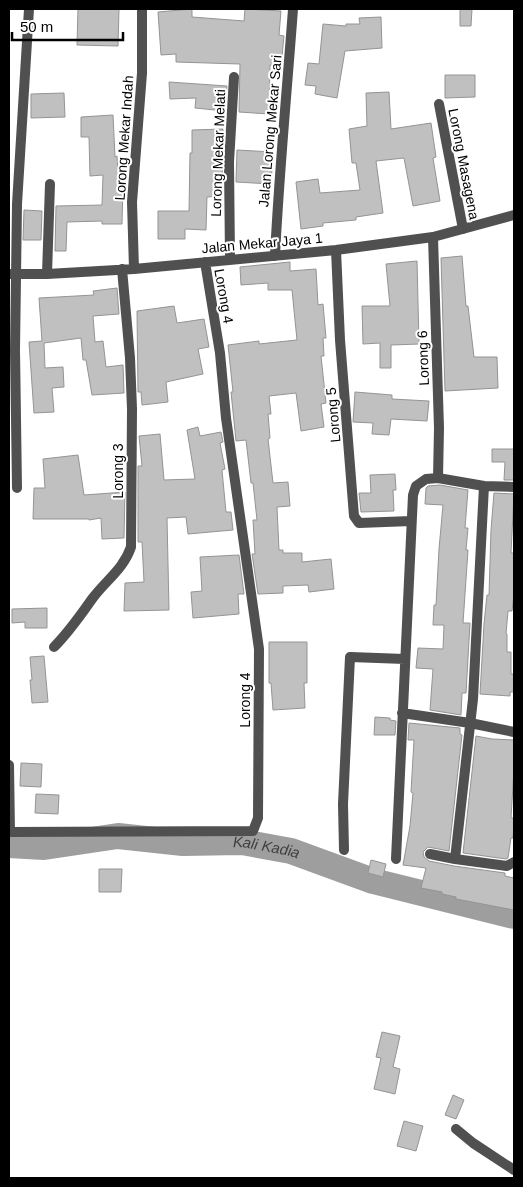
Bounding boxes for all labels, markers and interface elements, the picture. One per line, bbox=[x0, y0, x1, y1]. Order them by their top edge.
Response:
scale bar bbox=[12, 10, 124, 42]
text: 50 m bbox=[20, 18, 53, 35]
street label: Jalan Lorong Mekar Sari bbox=[255, 54, 285, 208]
street label: Lorong Mekar Indah bbox=[112, 75, 136, 201]
street label: Lorong Mekar Melati bbox=[208, 89, 228, 217]
street label: Lorong Masagena bbox=[445, 107, 483, 221]
street label: Jalan Mekar Jaya 1 bbox=[201, 230, 323, 256]
street label: Lorong 4 bbox=[211, 267, 237, 325]
street label: Lorong 6 bbox=[414, 330, 432, 386]
street label: Lorong 5 bbox=[323, 387, 343, 443]
street label: Lorong 3 bbox=[110, 443, 126, 499]
street label: Lorong 4 bbox=[237, 672, 253, 728]
water label: Kali Kadia bbox=[233, 833, 302, 862]

